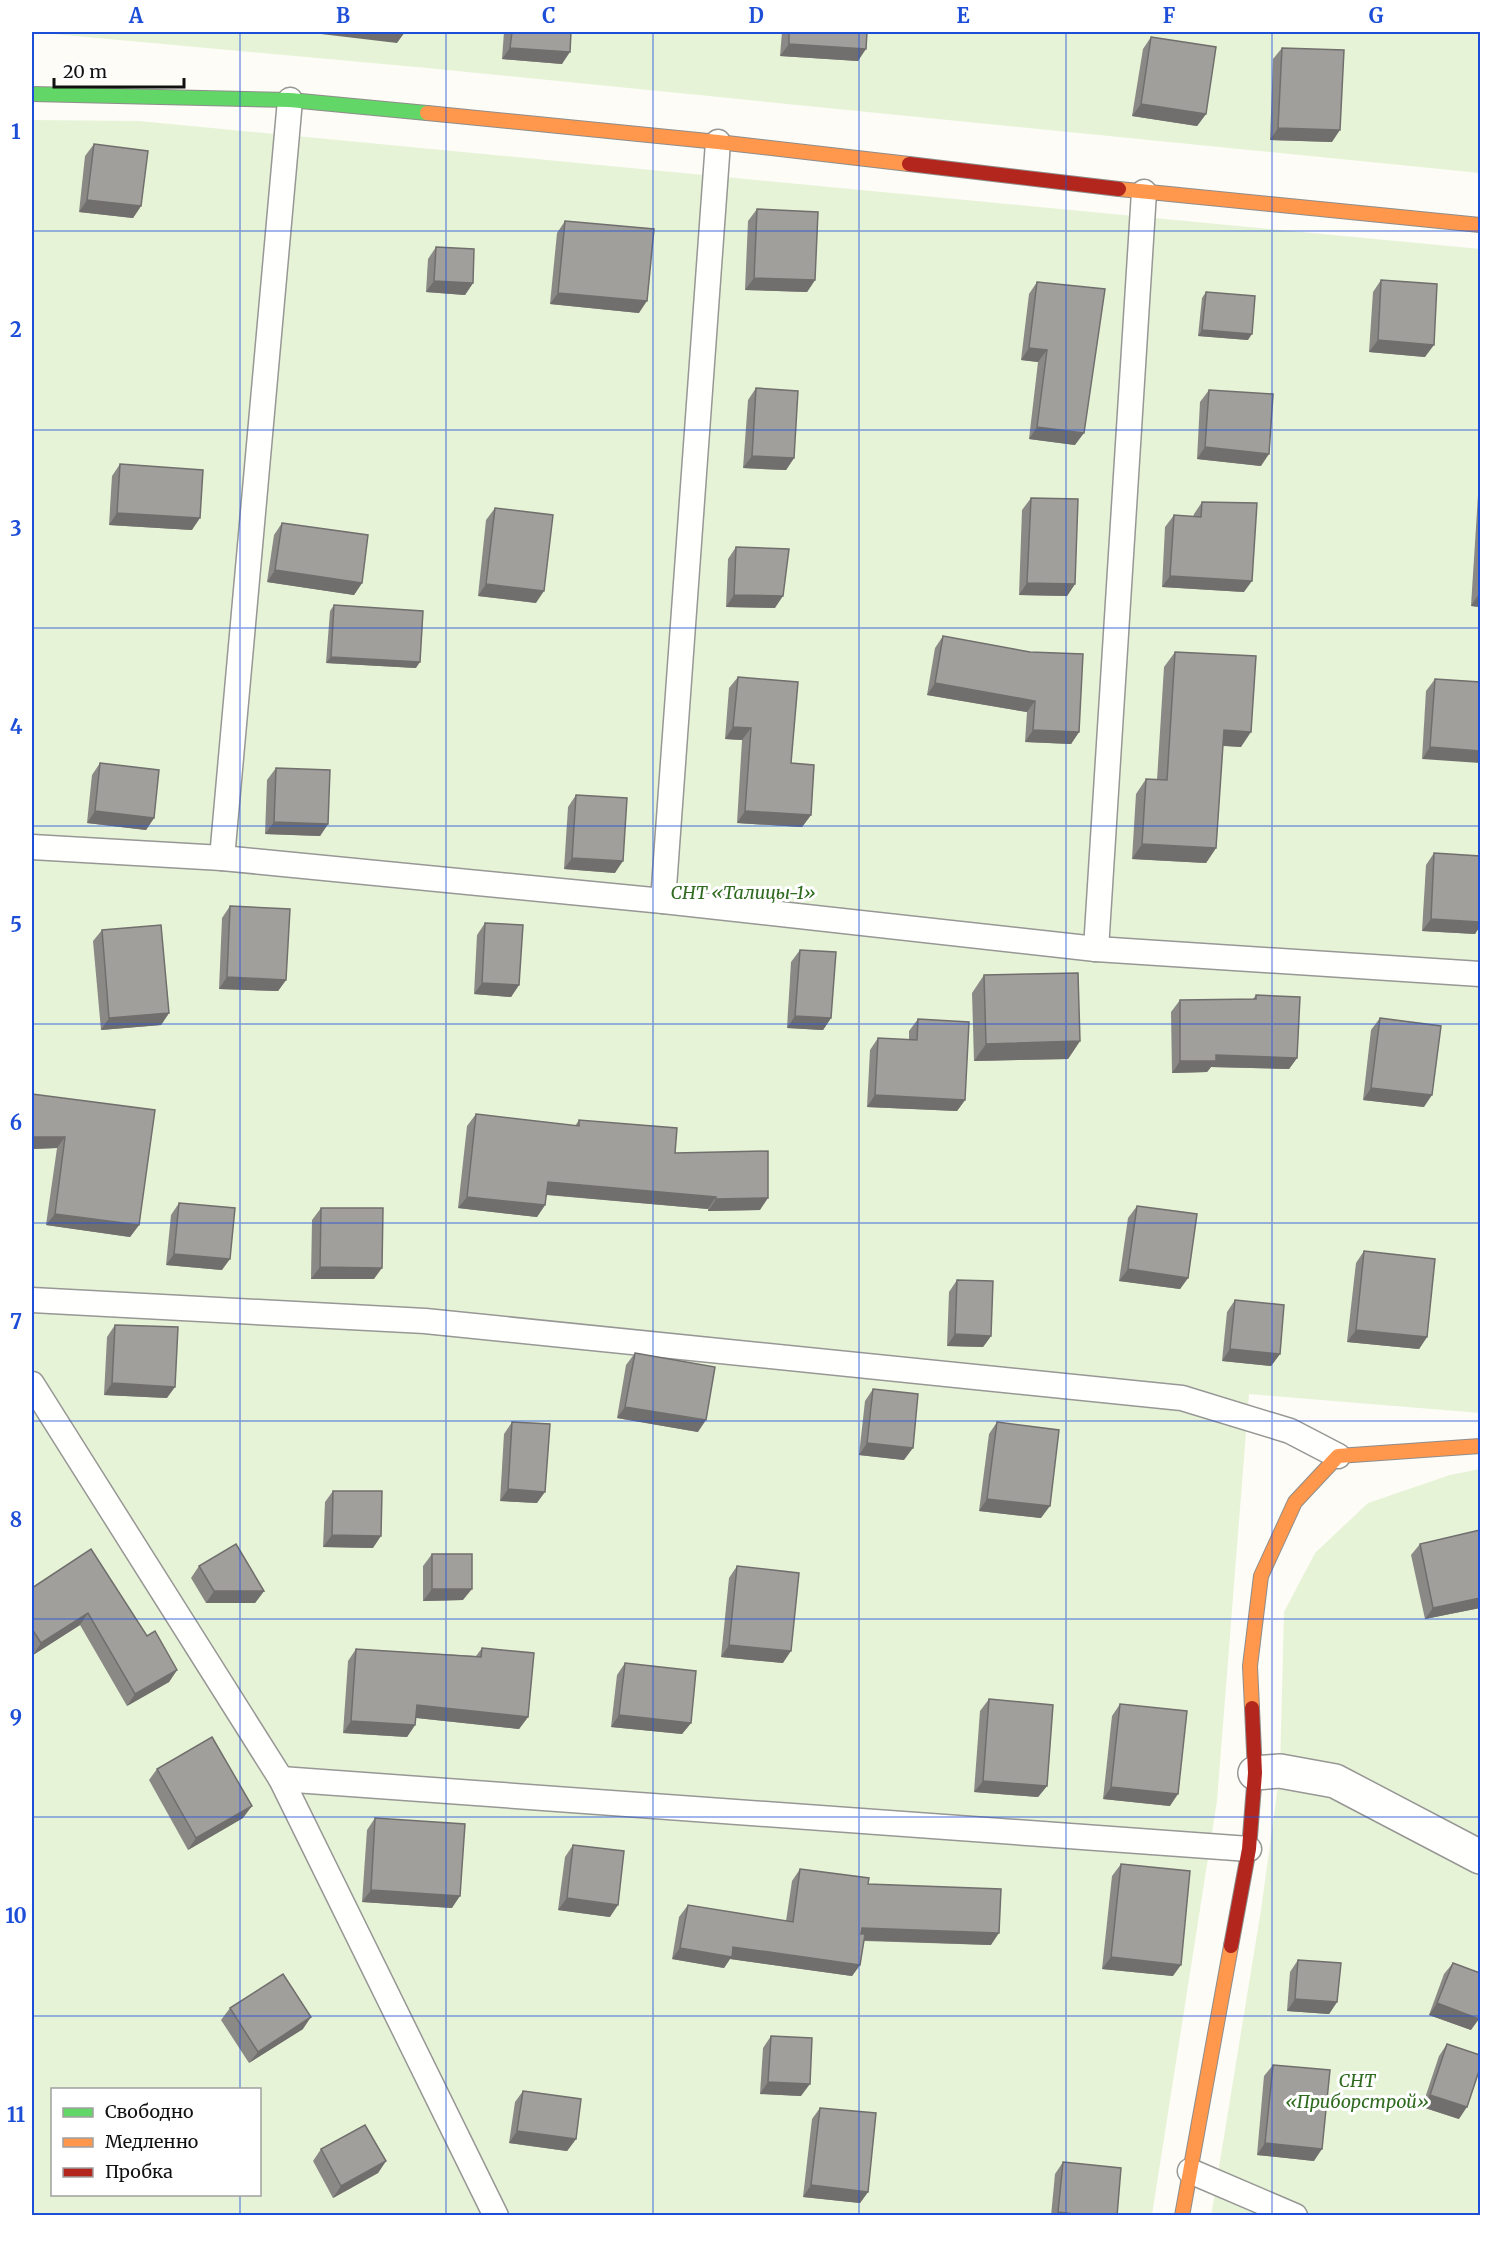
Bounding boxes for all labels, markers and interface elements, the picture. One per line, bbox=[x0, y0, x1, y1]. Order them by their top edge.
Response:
text: A bbox=[128, 3, 144, 28]
text: B bbox=[336, 3, 350, 28]
text: C bbox=[542, 3, 556, 28]
text: D bbox=[748, 3, 764, 28]
text: E bbox=[956, 3, 970, 28]
text: F bbox=[1163, 3, 1176, 28]
text: G bbox=[1369, 3, 1384, 28]
scale bar bbox=[54, 51, 184, 89]
text: 20 m bbox=[63, 60, 107, 83]
text: 1 bbox=[11, 119, 21, 144]
text: 2 bbox=[10, 317, 22, 342]
text: 3 bbox=[10, 516, 22, 541]
text: 4 bbox=[10, 714, 23, 739]
park label: СНТ «Талицы-1» bbox=[670, 881, 816, 904]
text: 5 bbox=[10, 912, 22, 937]
text: 6 bbox=[10, 1110, 22, 1135]
text: 7 bbox=[10, 1309, 22, 1334]
text: 8 bbox=[10, 1507, 22, 1532]
text: 9 bbox=[10, 1705, 22, 1730]
text: 10 bbox=[5, 1903, 27, 1928]
park label: СНТ «Приборстрой» bbox=[1285, 2069, 1429, 2113]
legend bbox=[51, 2088, 261, 2196]
text: Свободно bbox=[105, 2100, 193, 2123]
text: 11 bbox=[7, 2102, 25, 2127]
text: Медленно bbox=[105, 2130, 198, 2153]
text: Пробка bbox=[105, 2160, 173, 2183]

